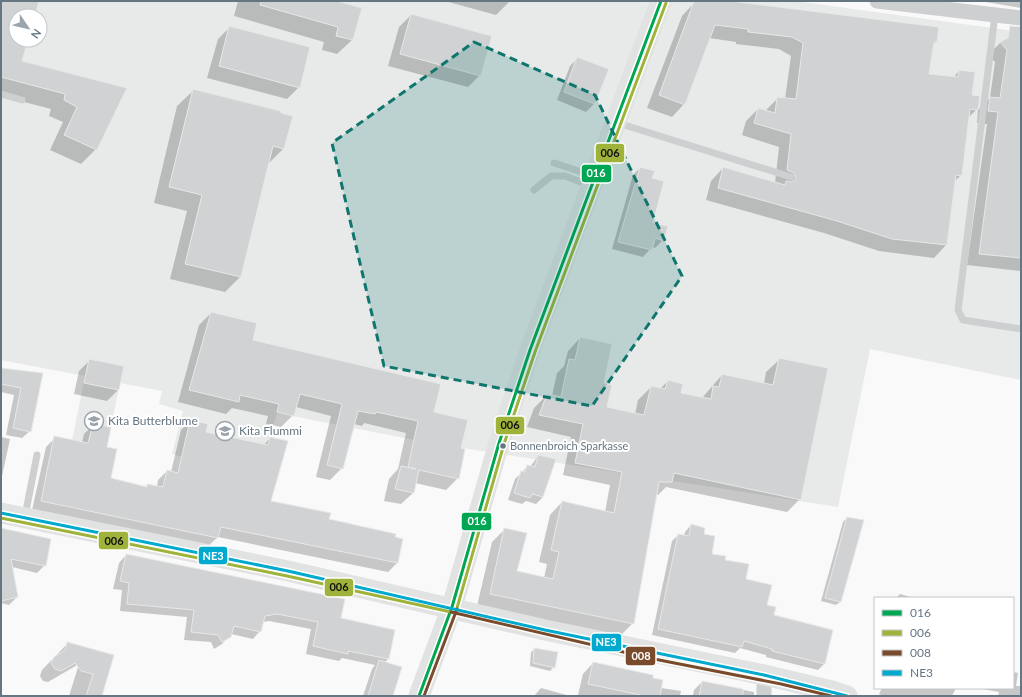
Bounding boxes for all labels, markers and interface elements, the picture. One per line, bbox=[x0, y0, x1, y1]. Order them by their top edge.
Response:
north arrow bbox=[8, 8, 48, 48]
text: N bbox=[29, 27, 44, 41]
line badge: 006 bbox=[595, 143, 625, 163]
text: 006 bbox=[600, 146, 620, 159]
line badge: 016 bbox=[581, 164, 612, 183]
text: 016 bbox=[586, 166, 606, 179]
school or university icon: Kita Butterblume bbox=[83, 410, 105, 432]
place label: Kita Butterblume bbox=[108, 413, 198, 428]
line badge: 006 bbox=[495, 416, 525, 435]
text: 006 bbox=[500, 418, 520, 431]
school or university icon: Kita Flummi bbox=[214, 420, 236, 442]
place label: Kita Flummi bbox=[239, 423, 302, 438]
place label: Bonnenbroich Sparkasse bbox=[510, 439, 629, 452]
marker: Bonnenbroich Sparkasse bbox=[498, 441, 508, 451]
line badge: 016 bbox=[461, 512, 492, 531]
text: 016 bbox=[467, 514, 487, 527]
line badge: 006 bbox=[98, 531, 129, 550]
text: 006 bbox=[104, 534, 124, 547]
line badge: NE3 bbox=[198, 546, 228, 565]
text: NE3 bbox=[202, 549, 224, 562]
line badge: 006 bbox=[324, 578, 354, 597]
text: 006 bbox=[329, 580, 349, 593]
legend bbox=[874, 597, 1014, 689]
text: 016 bbox=[910, 605, 931, 620]
text: 006 bbox=[910, 625, 931, 640]
line badge: NE3 bbox=[591, 633, 622, 652]
text: NE3 bbox=[595, 635, 617, 648]
text: 008 bbox=[910, 645, 931, 660]
line badge: 008 bbox=[625, 646, 656, 666]
text: 008 bbox=[631, 649, 651, 662]
text: NE3 bbox=[910, 665, 933, 680]

